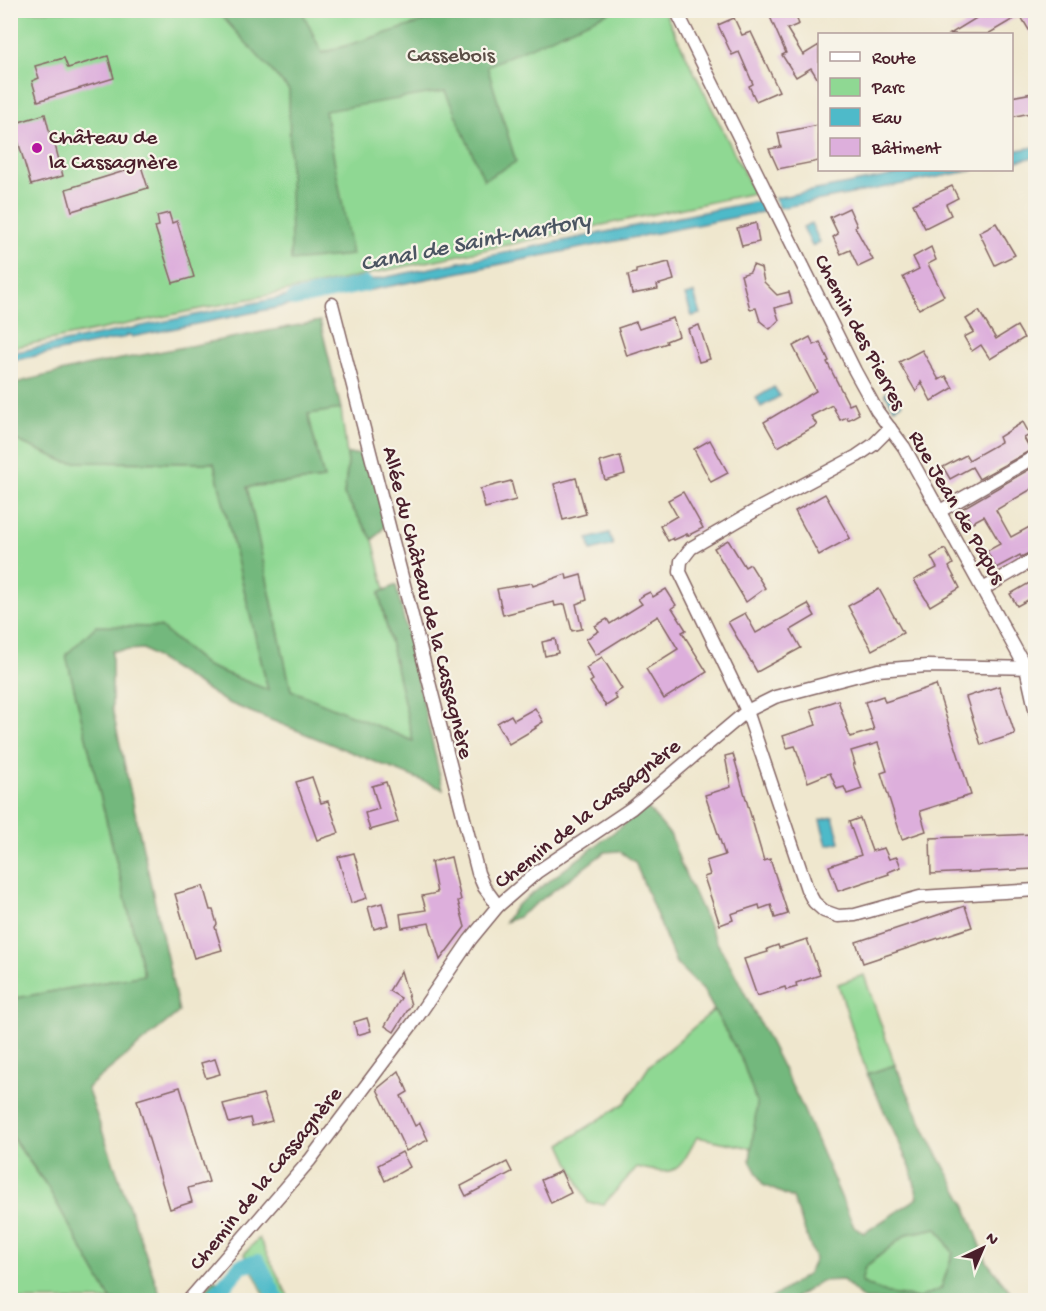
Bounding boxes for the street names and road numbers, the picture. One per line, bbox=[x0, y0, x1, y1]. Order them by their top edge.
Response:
street label: Chemin des Pierres bbox=[807, 251, 911, 416]
street label: Rue Jean de Papus bbox=[901, 427, 1010, 590]
street label: Allée du Château de la Cassagnère bbox=[375, 444, 478, 762]
street label: Chemin de la Cassagnère bbox=[490, 734, 687, 896]
street label: Chemin de la Cassagnère bbox=[185, 1082, 350, 1277]

